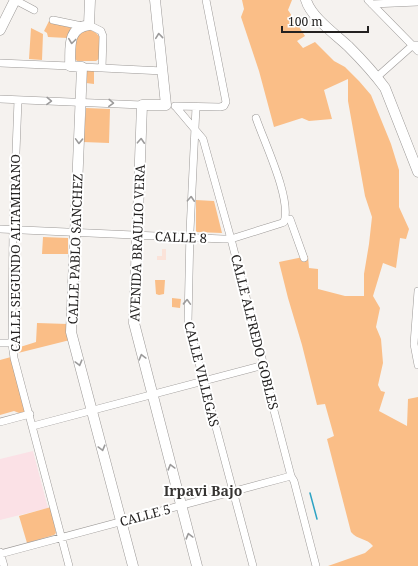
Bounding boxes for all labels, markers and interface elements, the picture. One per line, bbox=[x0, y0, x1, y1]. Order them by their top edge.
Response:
scale bar bbox=[282, 8, 368, 34]
text: 100 m bbox=[288, 13, 323, 30]
one-way arrow bbox=[155, 33, 164, 39]
one-way arrow bbox=[68, 37, 77, 44]
one-way arrow bbox=[46, 97, 52, 105]
one-way arrow bbox=[108, 99, 114, 108]
one-way arrow bbox=[74, 138, 83, 144]
one-way arrow bbox=[136, 138, 145, 144]
street label: CALLE SEGUNDO ALTAMIRANO bbox=[6, 154, 24, 352]
street label: AVENIDA BRAULIO VERA bbox=[125, 163, 149, 322]
street label: CALLE PABLO SANCHEZ bbox=[63, 173, 87, 325]
one-way arrow bbox=[187, 196, 196, 202]
street label: CALLE 8 bbox=[155, 227, 207, 247]
street label: CALLE ALFREDO GOBLES bbox=[227, 252, 283, 412]
one-way arrow bbox=[183, 299, 192, 305]
street label: CALLE VILLEGAS bbox=[180, 319, 224, 429]
one-way arrow bbox=[138, 354, 147, 361]
one-way arrow bbox=[75, 360, 83, 366]
one-way arrow bbox=[97, 444, 106, 451]
one-way arrow bbox=[168, 464, 176, 470]
district label: Irpavi Bajo bbox=[164, 481, 242, 500]
street label: CALLE 5 bbox=[118, 500, 172, 530]
one-way arrow bbox=[185, 532, 194, 539]

